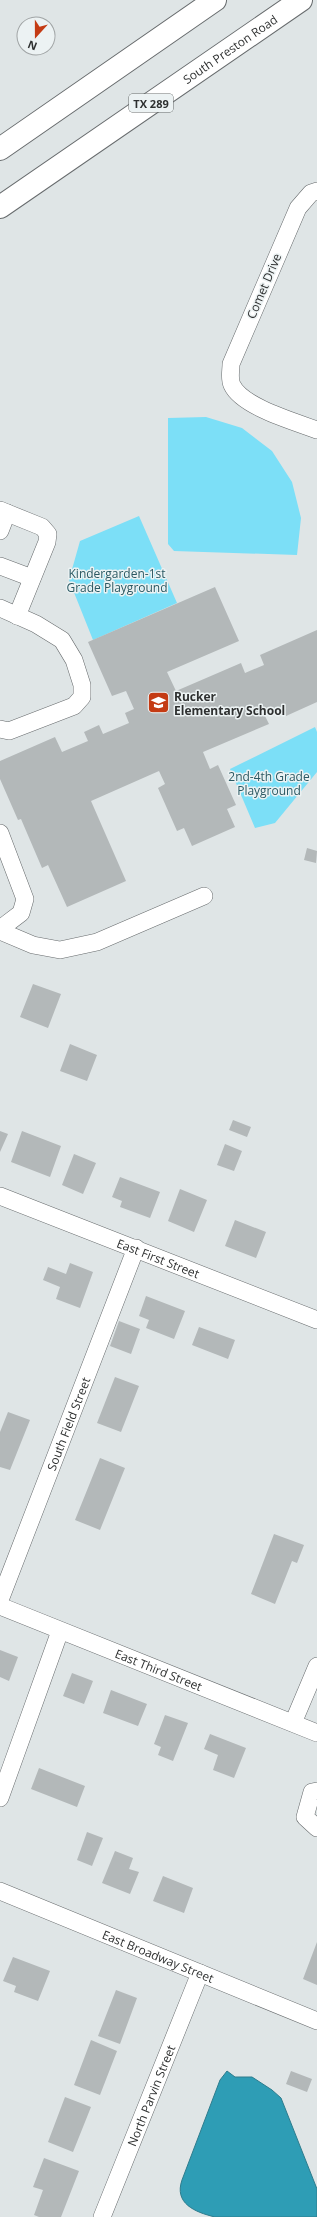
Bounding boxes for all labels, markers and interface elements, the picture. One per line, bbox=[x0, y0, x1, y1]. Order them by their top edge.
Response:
street label: South Preston Road bbox=[179, 10, 280, 87]
north arrow bbox=[16, 16, 56, 56]
text: N bbox=[25, 37, 39, 54]
road number: TX 289 bbox=[129, 94, 173, 112]
street label: Comet Drive bbox=[243, 251, 285, 321]
park label: Kindergarden-1st Grade Playground bbox=[66, 565, 168, 596]
place label: Rucker Elementary School bbox=[174, 688, 285, 719]
school or university icon: Rucker Elementary School bbox=[145, 690, 171, 716]
park label: 2nd-4th Grade Playground bbox=[228, 768, 310, 799]
street label: East First Street bbox=[115, 1234, 202, 1282]
street label: South Field Street bbox=[42, 1374, 94, 1473]
street label: East Third Street bbox=[113, 1645, 205, 1695]
street label: East Broadway Street bbox=[100, 1925, 217, 1986]
street label: North Parvin Street bbox=[123, 2042, 179, 2149]

